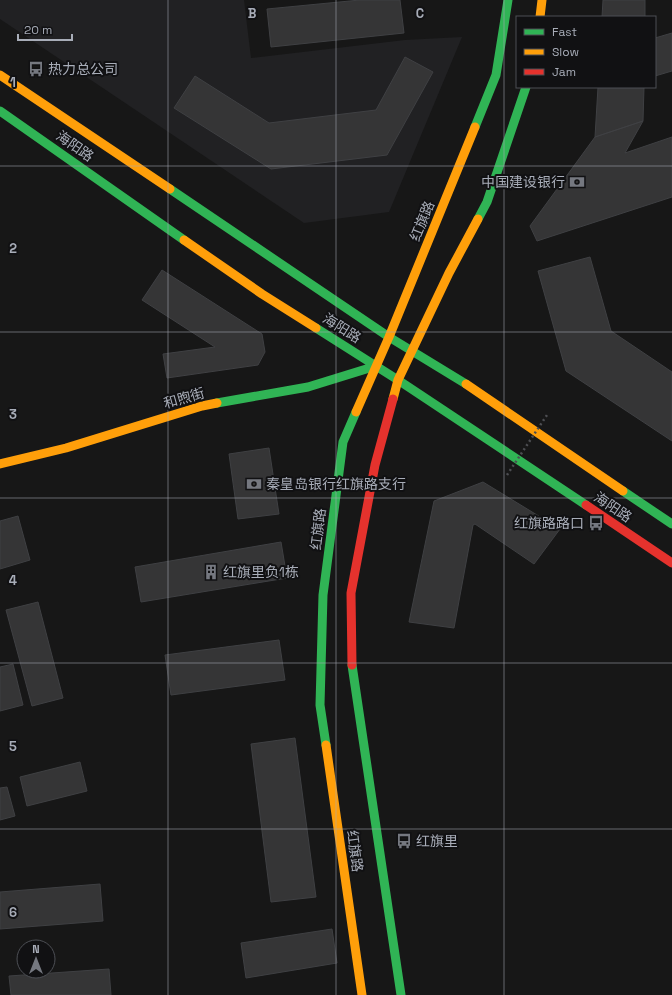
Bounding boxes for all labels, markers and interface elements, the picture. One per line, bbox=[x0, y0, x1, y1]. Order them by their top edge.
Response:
text: B bbox=[248, 5, 257, 22]
text: C bbox=[416, 5, 424, 22]
scale bar bbox=[18, 16, 72, 42]
legend bbox=[516, 16, 656, 88]
text: 20 m bbox=[24, 22, 52, 38]
text: Fast bbox=[552, 24, 577, 40]
text: Slow bbox=[552, 44, 579, 60]
bus stop icon: 热力总公司 bbox=[27, 60, 45, 78]
place label: 热力总公司 bbox=[48, 60, 118, 78]
text: Jam bbox=[552, 64, 576, 80]
text: 1 bbox=[10, 74, 16, 91]
street label: 海阳路 bbox=[53, 127, 97, 165]
place label: 中国建设银行 bbox=[481, 173, 565, 191]
bank icon: 中国建设银行 bbox=[568, 173, 586, 191]
street label: 红旗路 bbox=[406, 198, 438, 244]
text: 2 bbox=[9, 240, 17, 257]
street label: 海阳路 bbox=[319, 309, 365, 347]
street label: 和煦街 bbox=[161, 384, 207, 412]
text: 3 bbox=[9, 406, 17, 423]
bank icon: 秦皇岛银行红旗路支行 bbox=[245, 475, 263, 493]
place label: 秦皇岛银行红旗路支行 bbox=[266, 475, 406, 493]
street label: 海阳路 bbox=[591, 488, 635, 526]
street label: 红旗路 bbox=[307, 507, 329, 551]
place label: 红旗路路口 bbox=[514, 514, 584, 532]
bus stop icon: 红旗路路口 bbox=[587, 514, 605, 532]
building icon: 红旗里负1栋 bbox=[202, 563, 220, 581]
place label: 红旗里负1栋 bbox=[223, 563, 299, 581]
text: 4 bbox=[9, 572, 17, 589]
text: 5 bbox=[9, 738, 17, 755]
street label: 红旗路 bbox=[343, 829, 367, 873]
bus stop icon: 红旗里 bbox=[395, 832, 413, 850]
place label: 红旗里 bbox=[416, 832, 458, 850]
text: 6 bbox=[9, 904, 17, 921]
north arrow bbox=[16, 939, 56, 979]
text: N bbox=[32, 942, 40, 956]

